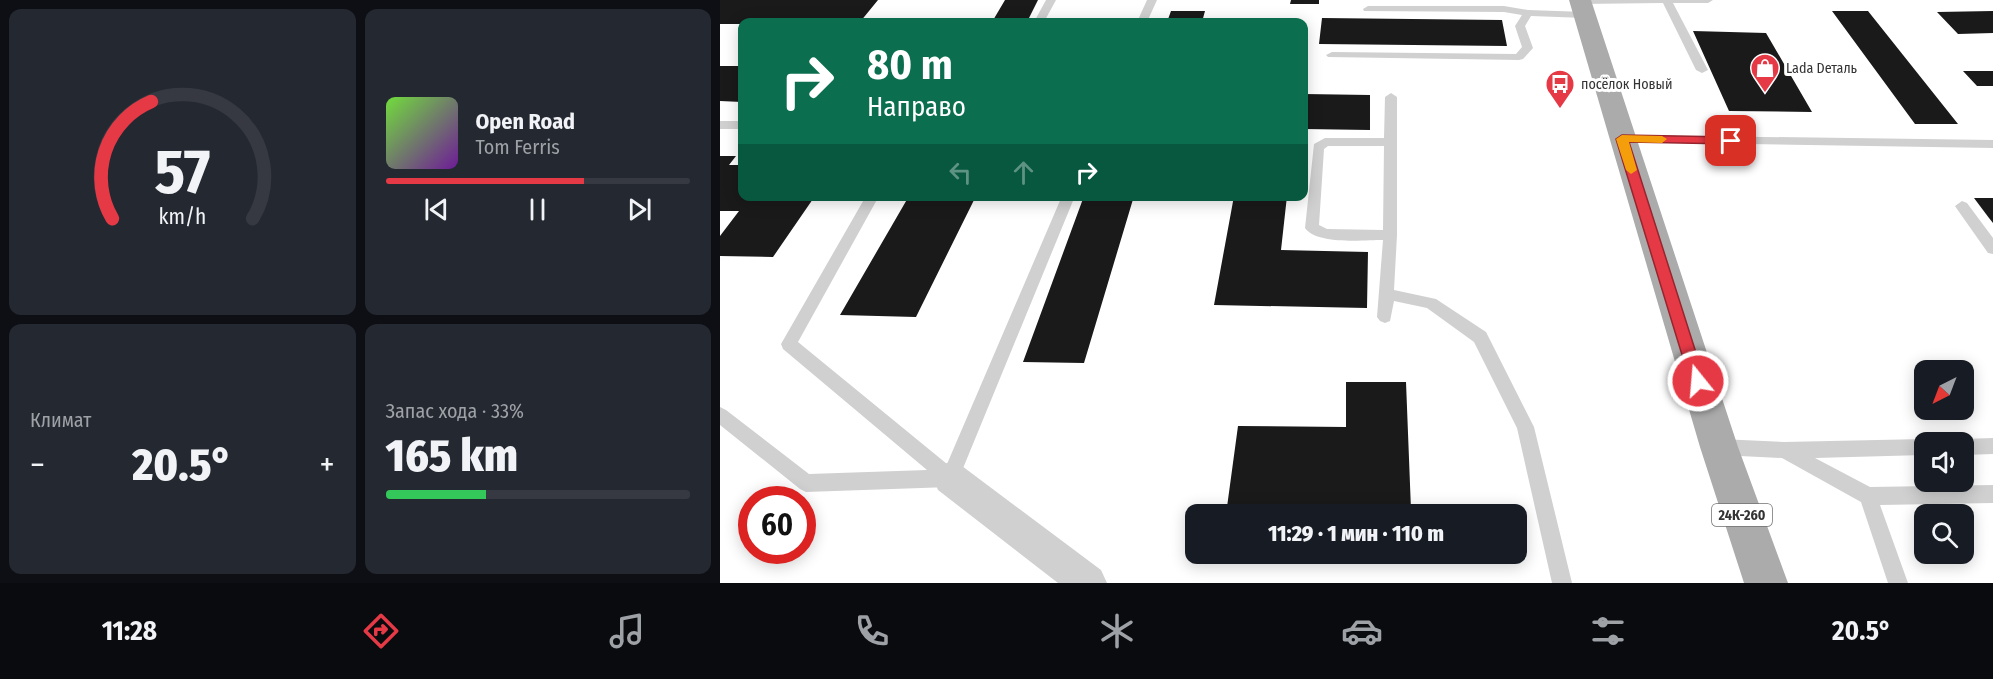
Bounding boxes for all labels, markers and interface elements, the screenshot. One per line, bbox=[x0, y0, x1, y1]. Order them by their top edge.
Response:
text: 80 m bbox=[867, 40, 953, 90]
icon: right bbox=[768, 42, 846, 120]
shop icon: Lada Dеталь bbox=[1749, 52, 1781, 94]
place label: Lada Dеталь bbox=[1786, 60, 1858, 77]
bus stop icon: посёлок Новый bbox=[1544, 68, 1576, 110]
place label: посёлок Новый bbox=[1581, 76, 1672, 93]
text: Направо bbox=[867, 91, 966, 123]
text: Open Road bbox=[476, 108, 575, 135]
pin bbox=[1705, 115, 1756, 166]
icon: arrive bbox=[1714, 124, 1747, 157]
text: 57 bbox=[154, 135, 210, 210]
text: Tom Ferris bbox=[476, 135, 560, 159]
icon: left bbox=[944, 156, 977, 189]
icon: ahead bbox=[1007, 156, 1040, 189]
icon: right bbox=[1070, 156, 1103, 189]
icon: previous bbox=[420, 193, 453, 226]
icon: pause bbox=[521, 193, 554, 226]
icon: next bbox=[623, 193, 656, 226]
text: km/h bbox=[158, 204, 206, 230]
position arrow bbox=[1666, 349, 1730, 413]
north arrow bbox=[1914, 360, 1974, 420]
map controls bbox=[1914, 360, 1974, 564]
text: Запас хода · 33% bbox=[386, 399, 524, 423]
text: Климат bbox=[30, 408, 91, 432]
text: 165 km bbox=[386, 429, 518, 483]
button: sound bbox=[1914, 432, 1974, 492]
text: 20.5° bbox=[132, 438, 232, 492]
text: − bbox=[30, 445, 45, 485]
text: + bbox=[319, 445, 335, 485]
speed limit sign: 60 bbox=[738, 486, 816, 564]
road number: 24К-260 bbox=[1712, 504, 1772, 526]
button: search bbox=[1914, 504, 1974, 564]
text: 11:29 · 1 мин · 110 m bbox=[1268, 520, 1444, 547]
icon: directions bbox=[360, 610, 402, 652]
icon: music bbox=[606, 610, 648, 652]
icon: phone bbox=[851, 610, 893, 652]
icon: climate bbox=[1096, 610, 1138, 652]
icon: car bbox=[1341, 610, 1383, 652]
icon: filters bbox=[1587, 610, 1629, 652]
text: 11:28 bbox=[102, 615, 157, 647]
text: 20.5° bbox=[1832, 615, 1891, 647]

